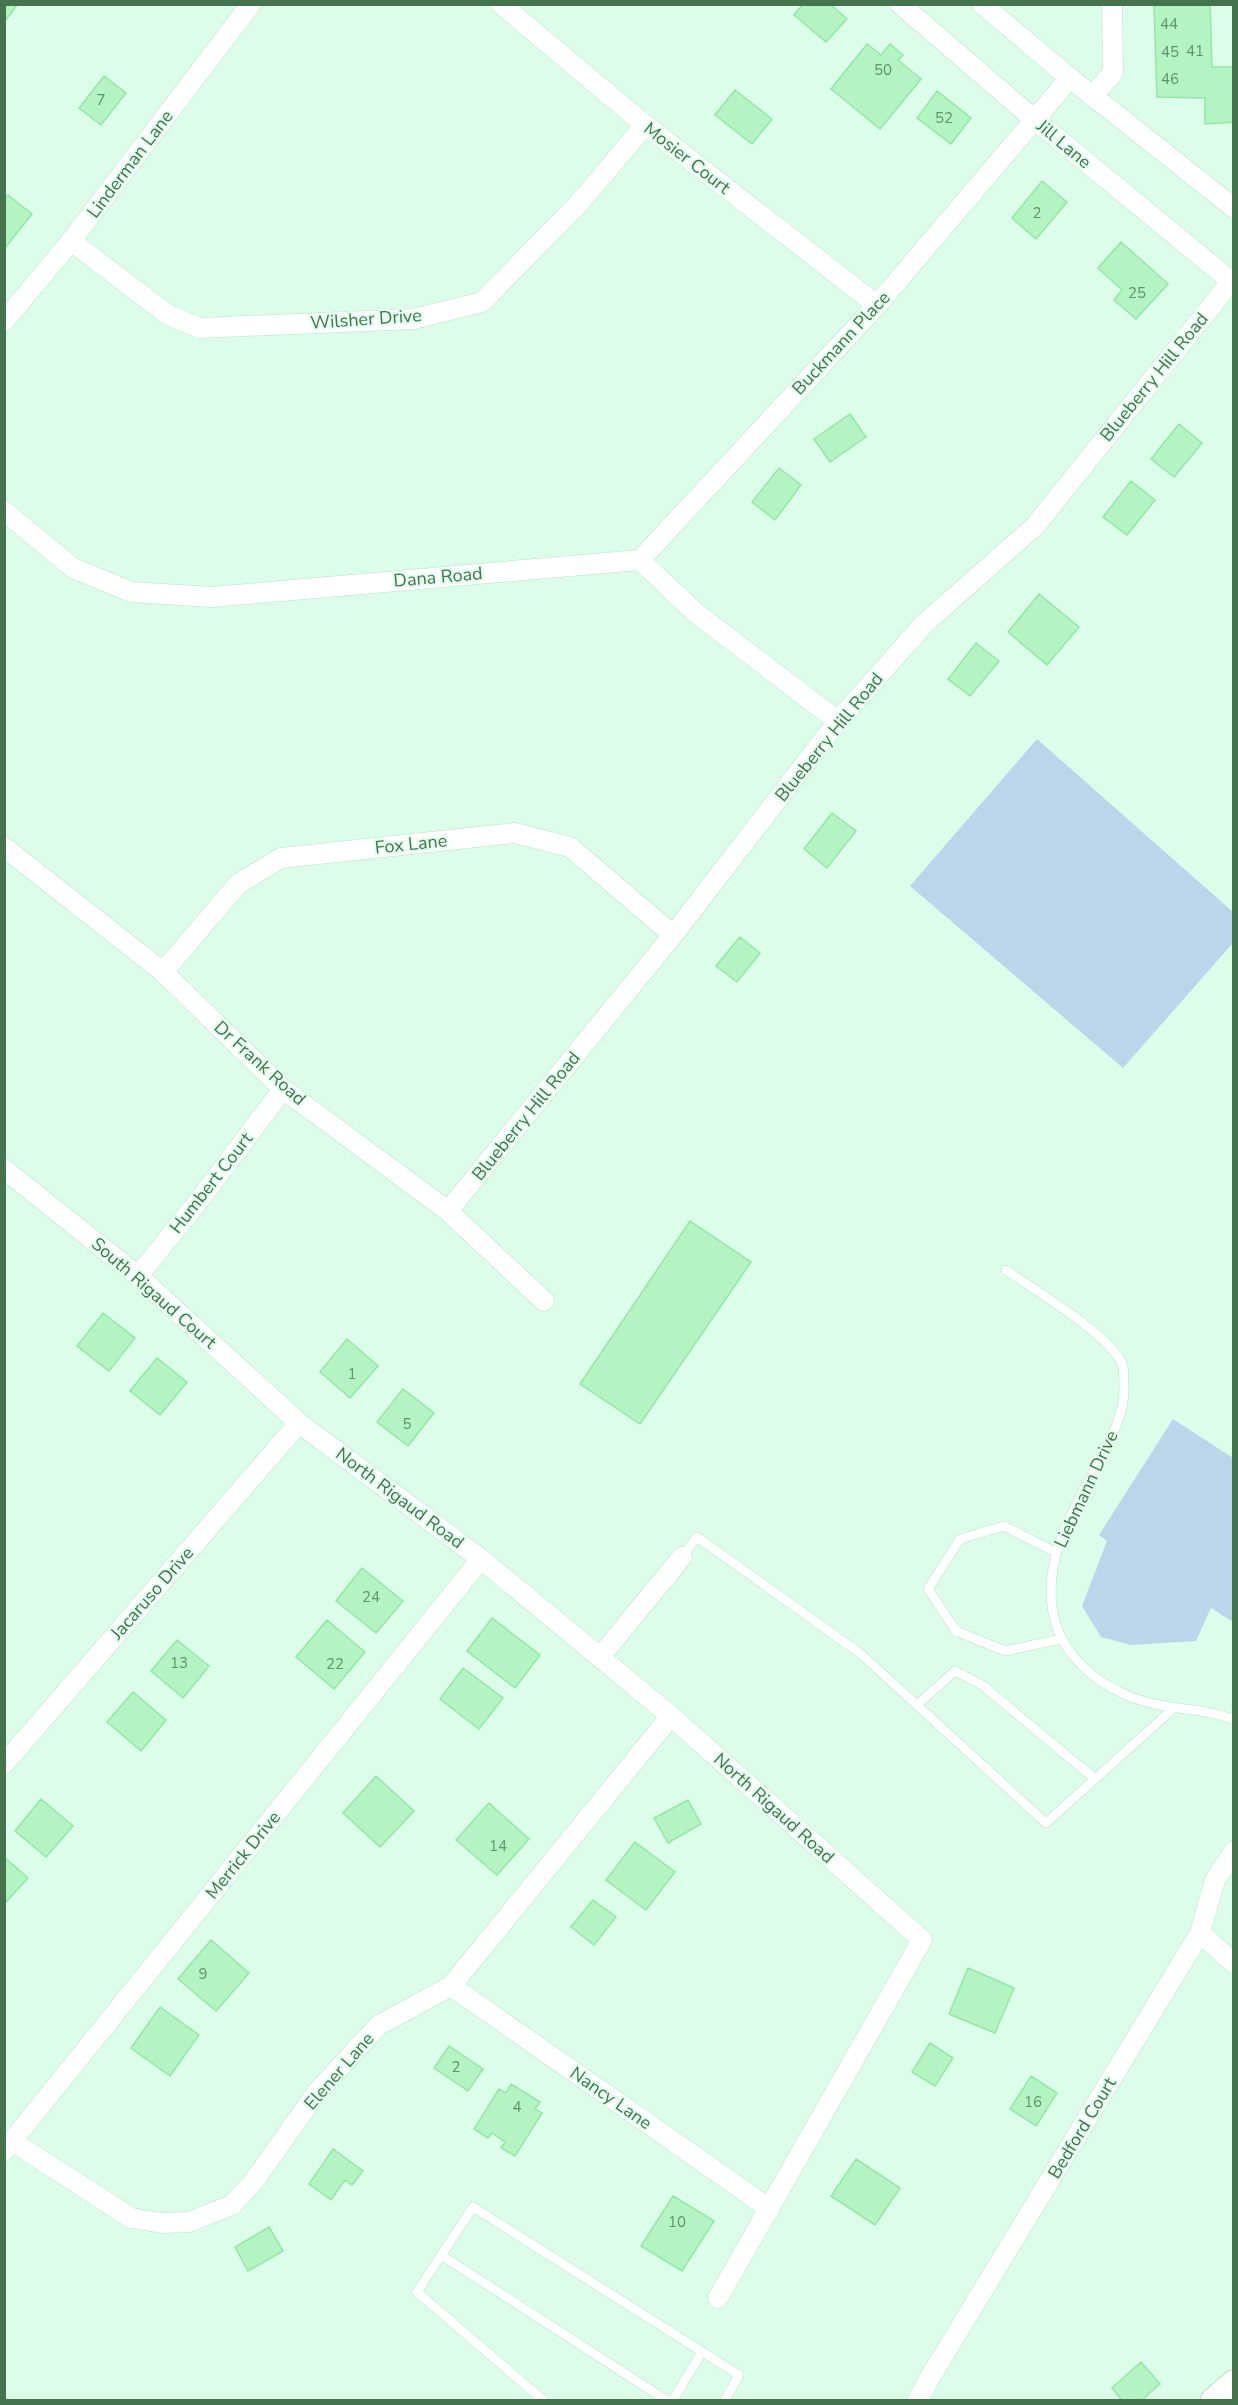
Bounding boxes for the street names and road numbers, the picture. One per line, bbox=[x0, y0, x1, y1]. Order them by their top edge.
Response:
street label: Linderman Lane bbox=[81, 105, 179, 223]
street label: Jill Lane bbox=[1031, 113, 1096, 174]
street label: Mosier Court bbox=[639, 117, 736, 200]
street label: Buckmann Place bbox=[787, 286, 895, 400]
street label: Wilsher Drive bbox=[310, 303, 422, 335]
street label: Blueberry Hill Road bbox=[1094, 307, 1214, 447]
street label: Dana Road bbox=[393, 561, 483, 593]
street label: Blueberry Hill Road bbox=[769, 667, 889, 807]
street label: Fox Lane bbox=[374, 828, 448, 860]
street label: Dr Frank Road bbox=[209, 1015, 311, 1111]
street label: Blueberry Hill Road bbox=[466, 1046, 586, 1186]
street label: Humbert Court bbox=[164, 1127, 258, 1238]
street label: South Rigaud Court bbox=[86, 1232, 222, 1355]
street label: Liebmann Drive bbox=[1048, 1426, 1124, 1552]
street label: North Rigaud Road bbox=[331, 1442, 469, 1554]
street label: Jacaruso Drive bbox=[104, 1541, 199, 1645]
street label: North Rigaud Road bbox=[708, 1747, 840, 1869]
street label: Merrick Drive bbox=[200, 1806, 286, 1904]
street label: Elener Lane bbox=[299, 2027, 379, 2115]
street label: Nancy Lane bbox=[565, 2061, 657, 2135]
street label: Bedford Court bbox=[1042, 2072, 1122, 2183]

